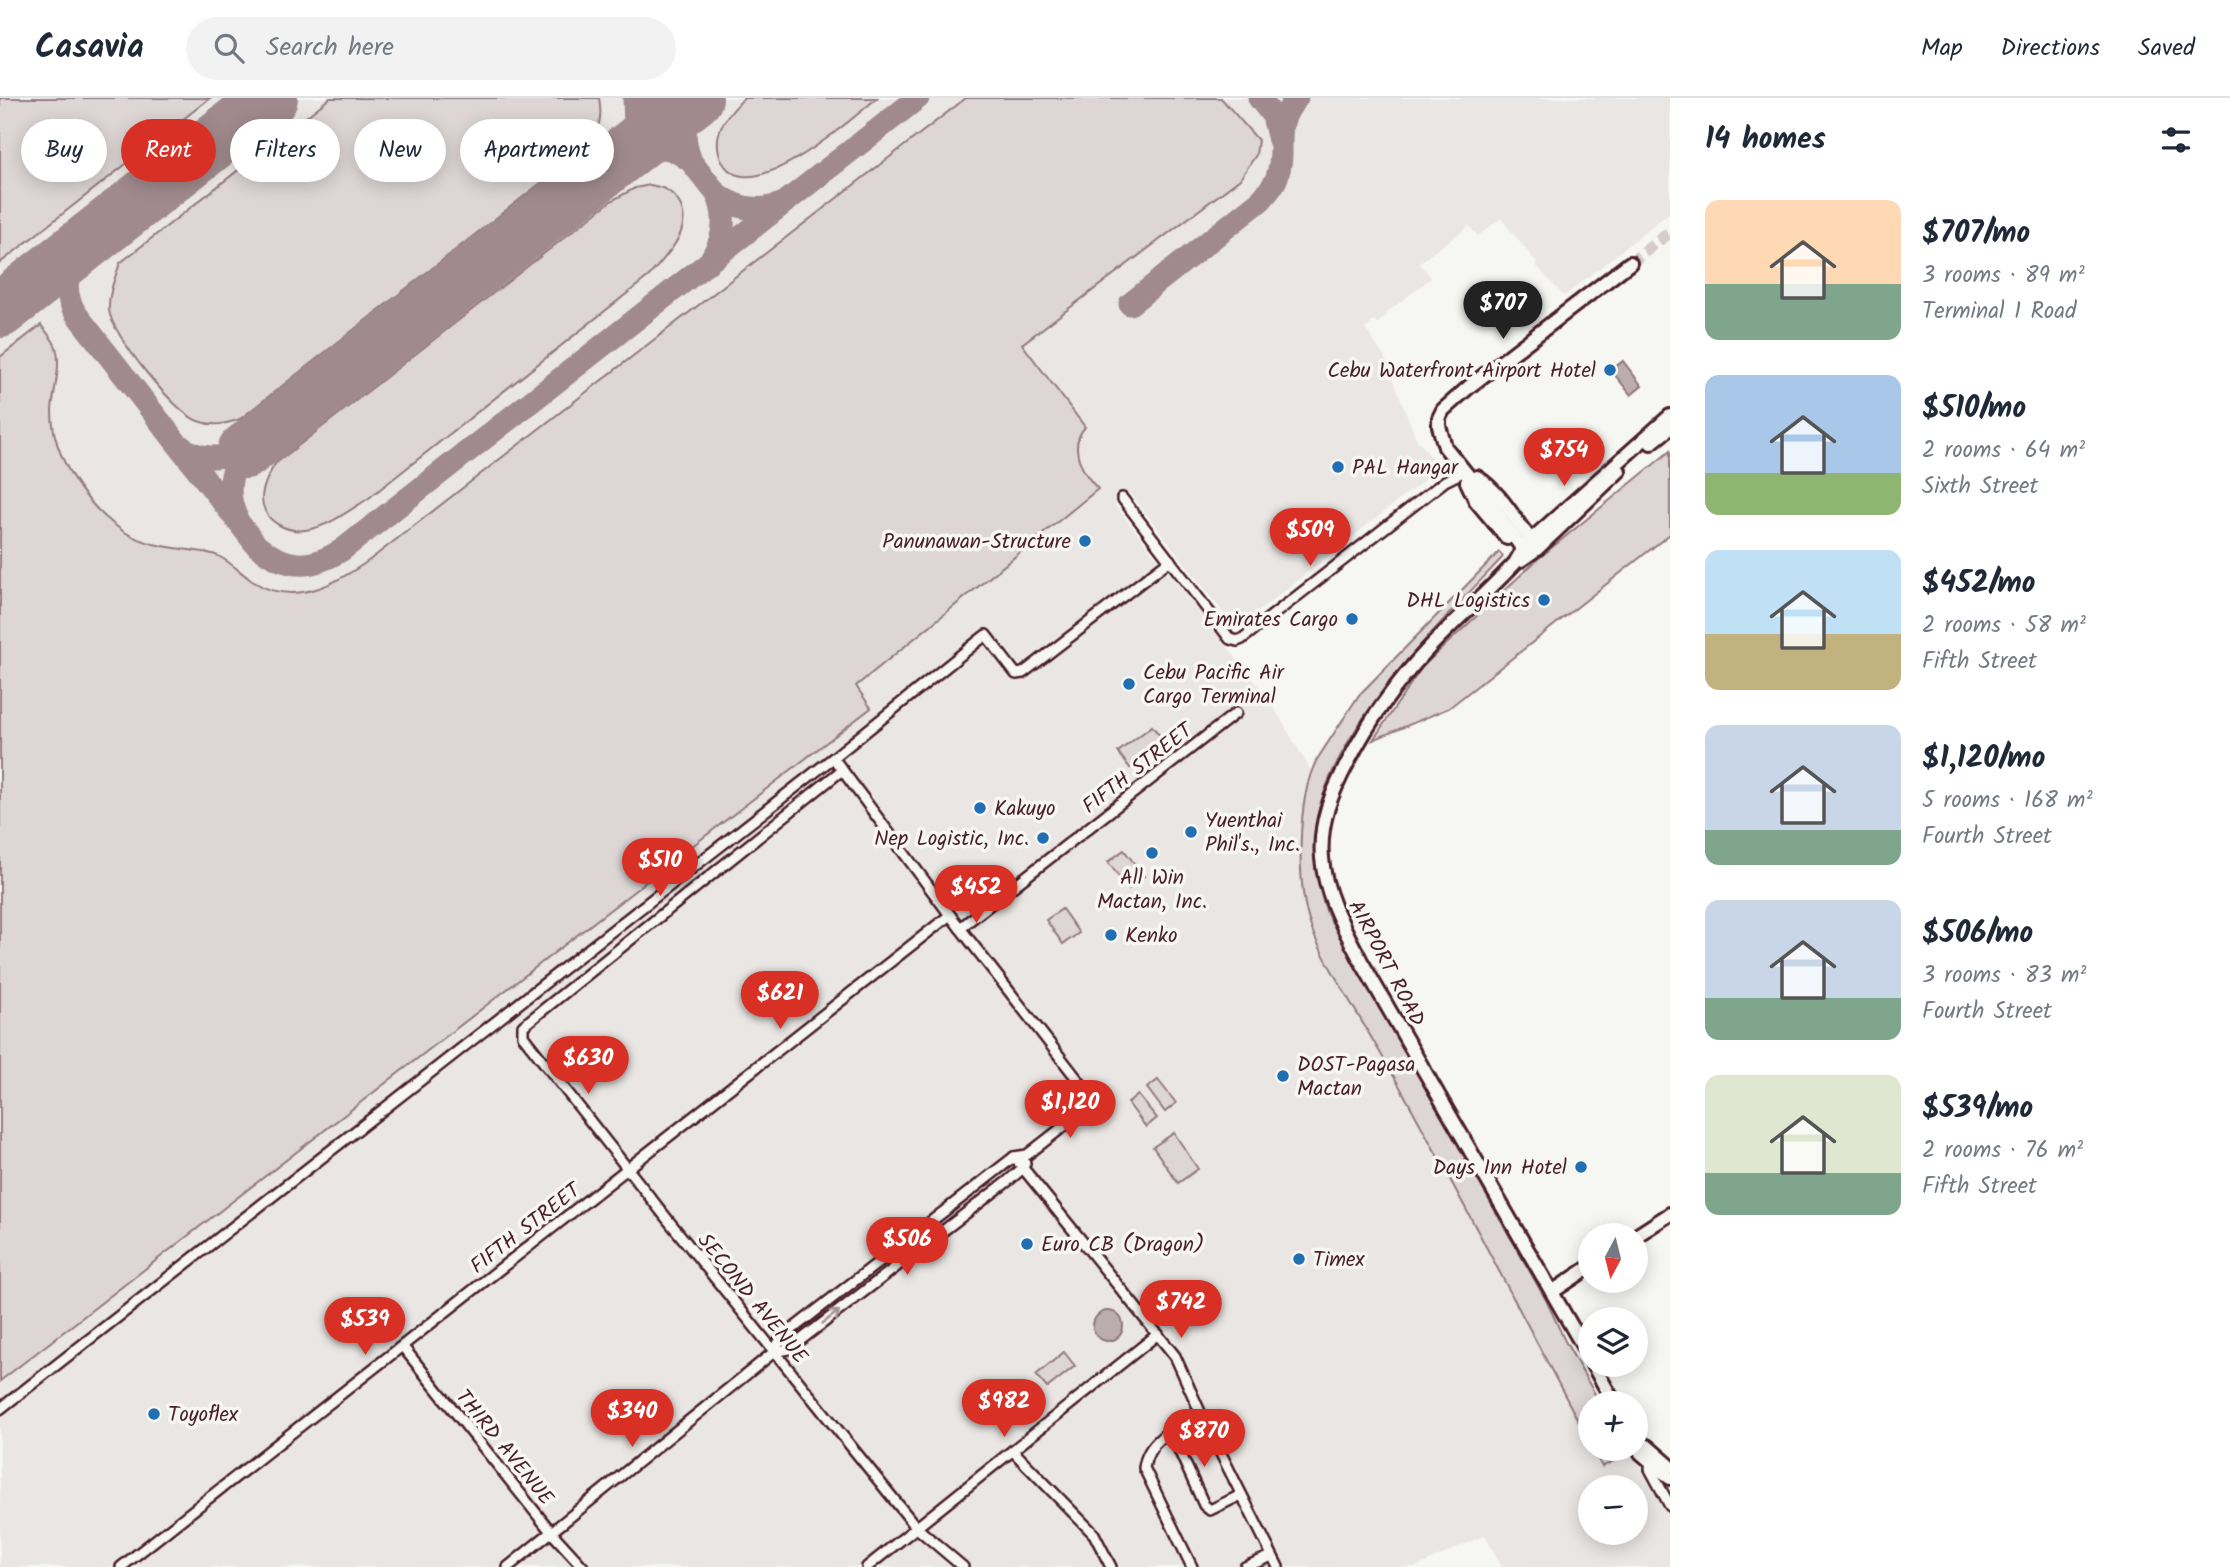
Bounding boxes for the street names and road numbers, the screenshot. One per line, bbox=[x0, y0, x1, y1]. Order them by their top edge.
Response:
street label: FIFTH STREET bbox=[1075, 714, 1202, 823]
street label: AIRPORT ROAD bbox=[1338, 895, 1433, 1033]
street label: FIFTH STREET bbox=[463, 1174, 590, 1283]
street label: SECOND AVENUE bbox=[689, 1226, 816, 1372]
street label: THIRD AVENUE bbox=[447, 1383, 562, 1514]

